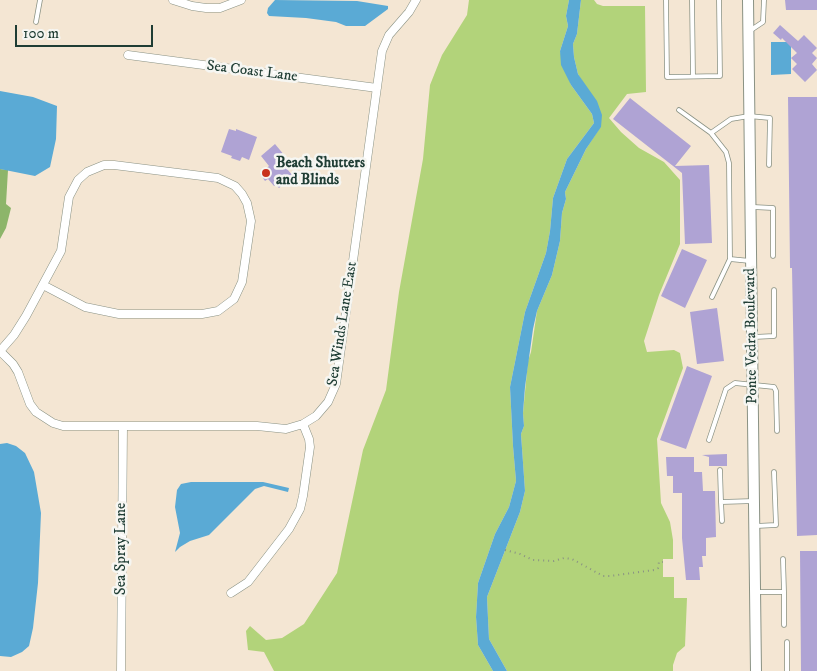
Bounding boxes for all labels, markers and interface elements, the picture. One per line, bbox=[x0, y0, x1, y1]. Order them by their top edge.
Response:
scale bar bbox=[18, 15, 155, 47]
text: 100 m bbox=[23, 24, 59, 43]
street label: Sea Coast Lane bbox=[205, 57, 299, 87]
place label: Beach Shutters and Blinds bbox=[276, 155, 365, 190]
marker: Beach Shutters and Blinds bbox=[260, 167, 272, 179]
street label: Sea Winds Lane East bbox=[324, 260, 362, 388]
street label: Ponte Vedra Boulevard bbox=[742, 268, 762, 404]
street label: Sea Spray Lane bbox=[113, 503, 131, 595]

